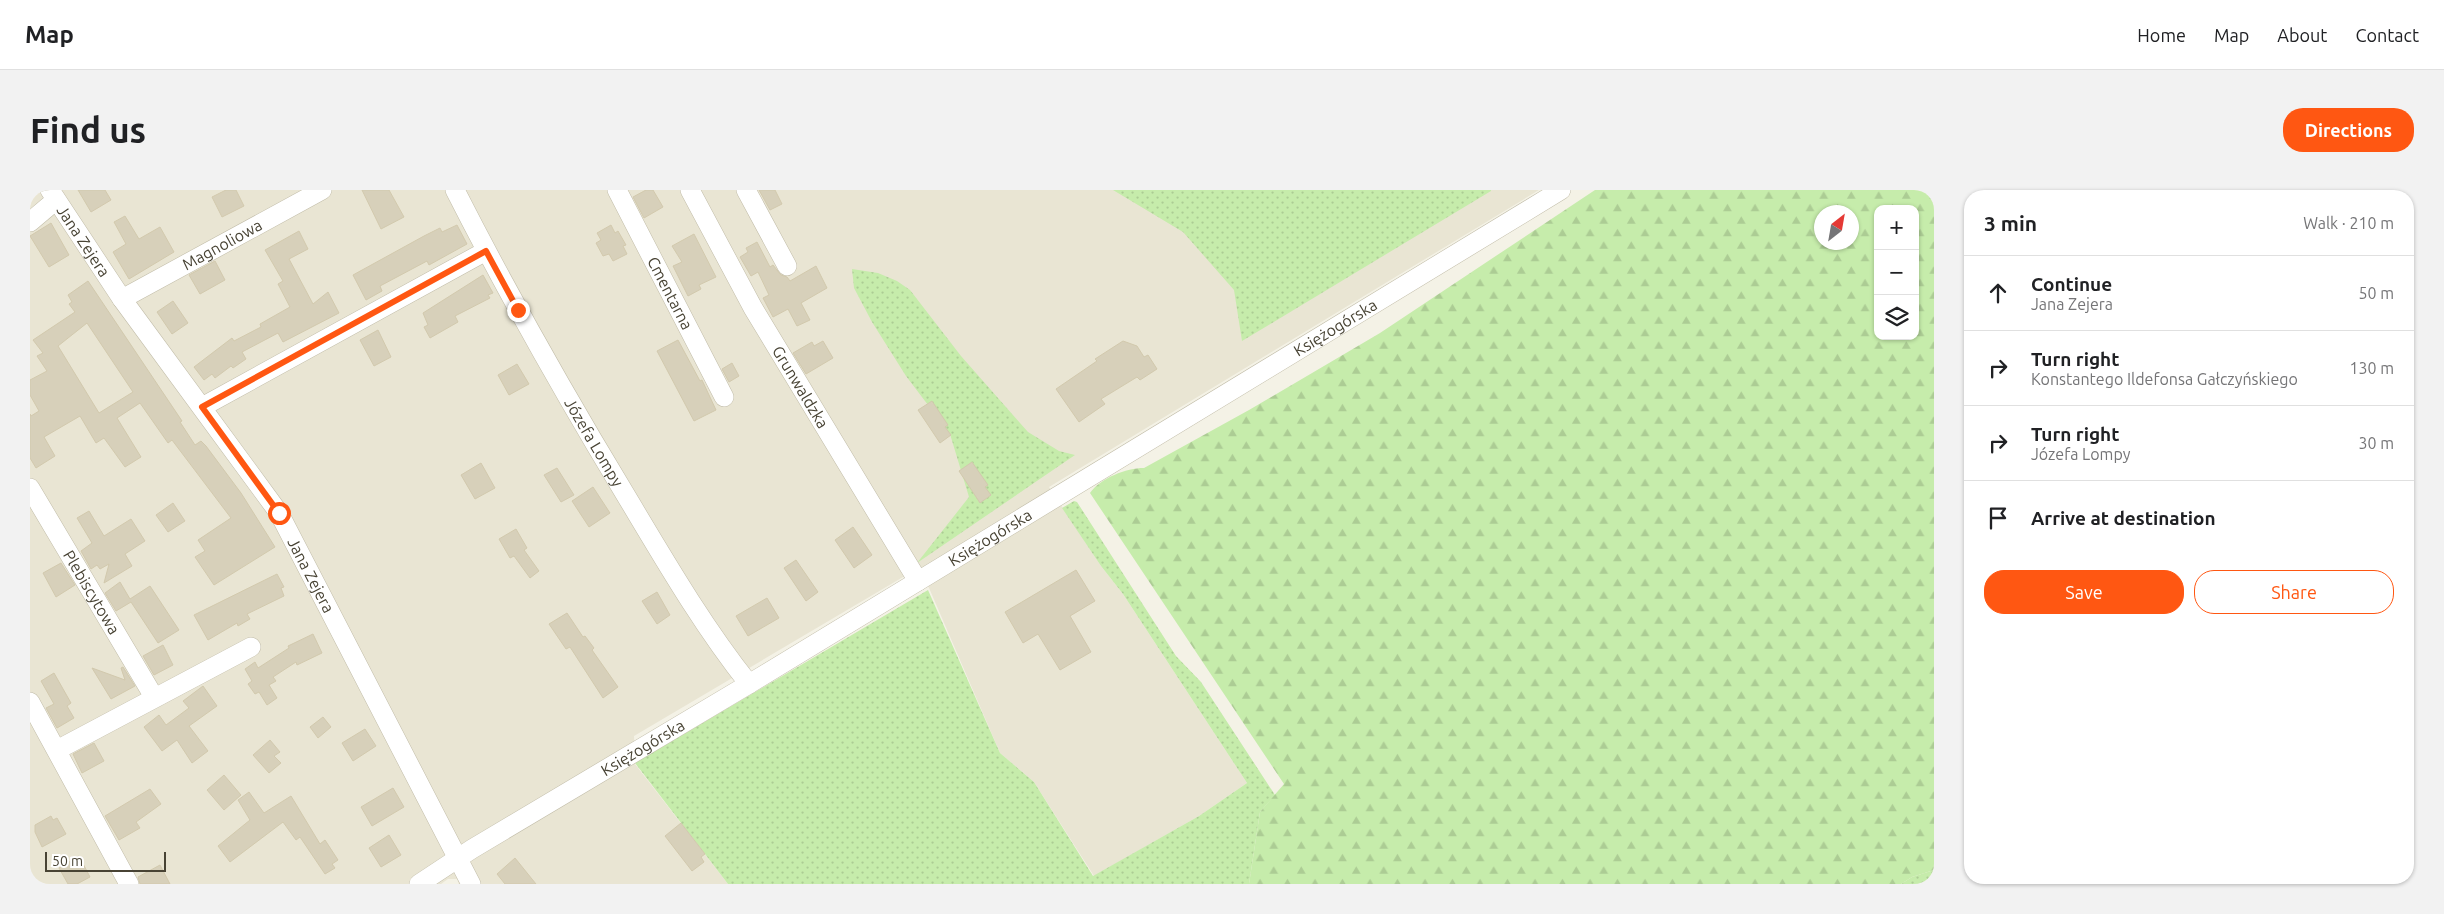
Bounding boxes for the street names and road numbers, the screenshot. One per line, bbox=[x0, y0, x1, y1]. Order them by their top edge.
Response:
street label: Jana Zejera bbox=[53, 202, 114, 280]
street label: Magnoliowa bbox=[179, 215, 265, 273]
street label: Cmentarna bbox=[644, 254, 697, 333]
street label: Księżogórska bbox=[1290, 295, 1380, 360]
street label: Grunwaldzka bbox=[769, 343, 832, 431]
street label: Józefa Lompy bbox=[561, 395, 627, 490]
street label: Księżogórska bbox=[945, 505, 1035, 570]
street label: Jana Zejera bbox=[284, 535, 338, 616]
street label: Plebiscytowa bbox=[60, 547, 124, 637]
street label: Księżogórska bbox=[597, 716, 688, 779]

